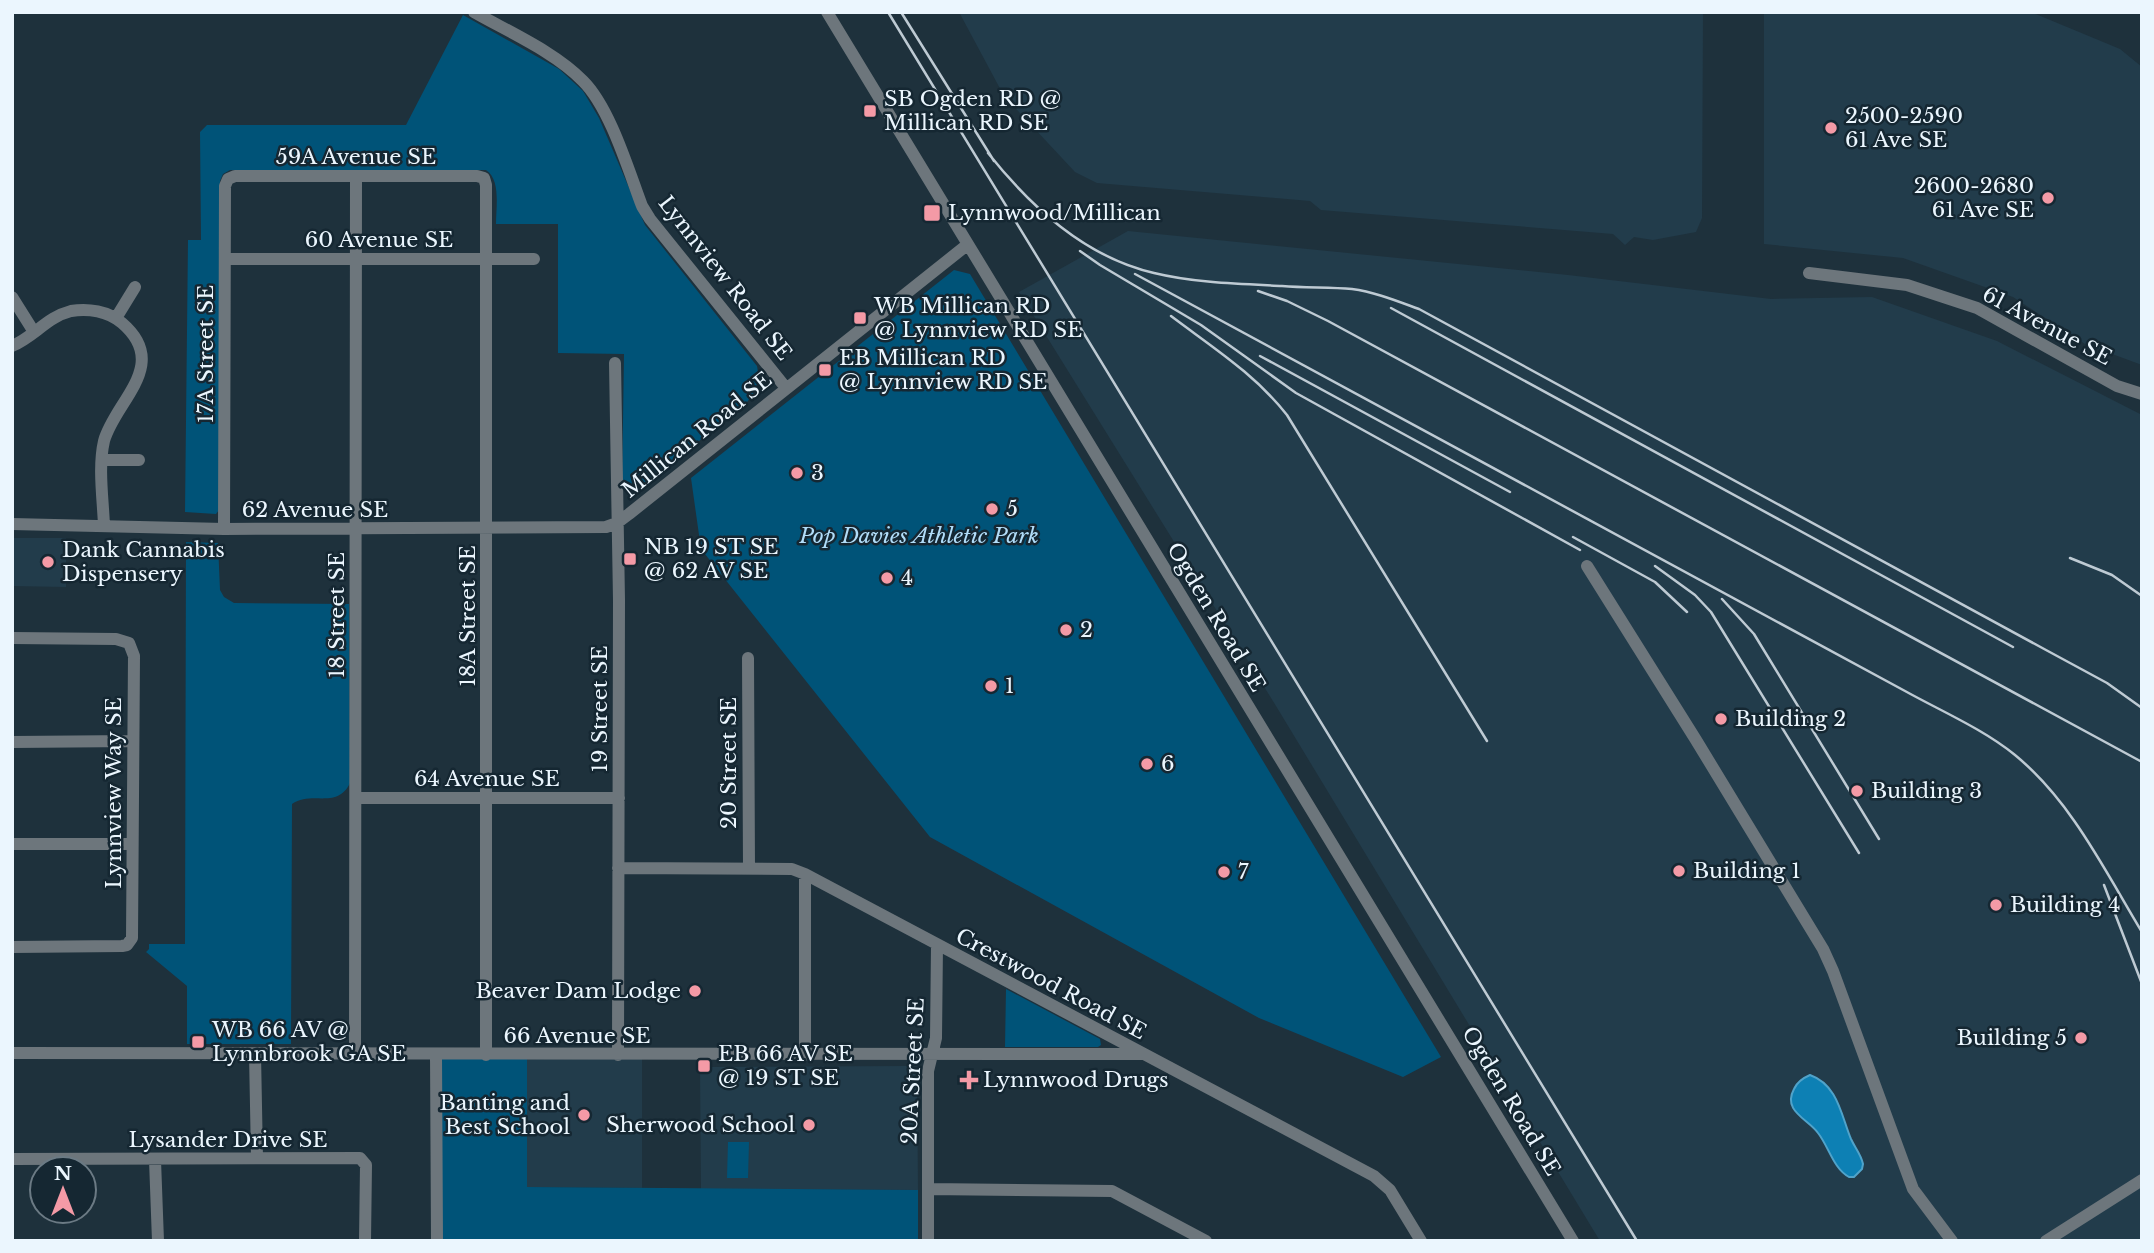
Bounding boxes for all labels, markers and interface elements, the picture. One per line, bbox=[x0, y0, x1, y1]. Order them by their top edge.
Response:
place label: SB Ogden RD @ Millican RD SE bbox=[884, 86, 1061, 136]
marker: SB Ogden RD @ Millican RD SE bbox=[862, 103, 878, 119]
place label: 2500-2590 61 Ave SE bbox=[1845, 103, 1963, 153]
marker: 2500-2590 61 Ave SE bbox=[1823, 120, 1839, 136]
street label: 59A Avenue SE bbox=[276, 144, 436, 170]
place label: 2600-2680 61 Ave SE bbox=[1914, 173, 2034, 223]
marker: 2600-2680 61 Ave SE bbox=[2040, 190, 2056, 206]
street label: Lynnview Road SE bbox=[653, 191, 797, 365]
place label: Lynnwood/Millican bbox=[948, 200, 1161, 226]
marker: Lynnwood/Millican bbox=[922, 203, 942, 223]
street label: 60 Avenue SE bbox=[305, 227, 453, 253]
street label: 61 Avenue SE bbox=[1978, 281, 2116, 371]
street label: 17A Street SE bbox=[193, 285, 219, 423]
place label: WB Millican RD @ Lynnview RD SE bbox=[873, 293, 1082, 343]
marker: WB Millican RD @ Lynnview RD SE bbox=[852, 310, 868, 326]
place label: EB Millican RD @ Lynnview RD SE bbox=[839, 345, 1047, 395]
marker: EB Millican RD @ Lynnview RD SE bbox=[817, 362, 833, 378]
street label: Millican Road SE bbox=[617, 367, 777, 503]
place label: 3 bbox=[811, 460, 824, 486]
marker: 3 bbox=[789, 465, 805, 481]
place label: 5 bbox=[1006, 496, 1018, 522]
street label: 62 Avenue SE bbox=[242, 497, 388, 523]
marker: 5 bbox=[984, 501, 1000, 517]
park label: Pop Davies Athletic Park bbox=[798, 523, 1039, 549]
place label: NB 19 ST SE @ 62 AV SE bbox=[644, 534, 778, 584]
place label: Dank Cannabis Dispensery bbox=[62, 537, 225, 587]
street label: Ogden Road SE bbox=[1161, 538, 1271, 696]
street label: 18A Street SE bbox=[455, 545, 481, 687]
marker: NB 19 ST SE @ 62 AV SE bbox=[622, 551, 638, 567]
street label: 18 Street SE bbox=[324, 552, 350, 678]
marker: Dank Cannabis Dispensery bbox=[40, 554, 56, 570]
place label: 4 bbox=[901, 565, 913, 591]
marker: 4 bbox=[879, 570, 895, 586]
place label: 2 bbox=[1080, 617, 1093, 643]
marker: 2 bbox=[1058, 622, 1074, 638]
street label: 19 Street SE bbox=[587, 646, 613, 772]
place label: 1 bbox=[1005, 673, 1014, 699]
marker: 1 bbox=[983, 678, 999, 694]
street label: Lynnview Way SE bbox=[101, 697, 127, 889]
street label: 20 Street SE bbox=[716, 697, 742, 829]
place label: Building 2 bbox=[1735, 706, 1846, 732]
marker: Building 2 bbox=[1713, 711, 1729, 727]
place label: 6 bbox=[1161, 751, 1175, 777]
marker: 6 bbox=[1139, 756, 1155, 772]
street label: 64 Avenue SE bbox=[414, 766, 560, 792]
place label: Building 3 bbox=[1871, 778, 1982, 804]
marker: Building 3 bbox=[1849, 783, 1865, 799]
place label: Building 1 bbox=[1693, 858, 1801, 884]
place label: 7 bbox=[1238, 859, 1249, 885]
marker: Building 1 bbox=[1671, 863, 1687, 879]
marker: 7 bbox=[1216, 864, 1232, 880]
place label: Building 4 bbox=[2010, 892, 2121, 918]
marker: Building 4 bbox=[1988, 897, 2004, 913]
street label: Crestwood Road SE bbox=[951, 923, 1151, 1045]
place label: Beaver Dam Lodge bbox=[475, 978, 681, 1004]
marker: Beaver Dam Lodge bbox=[687, 983, 703, 999]
street label: 20A Street SE bbox=[896, 997, 930, 1145]
place label: WB 66 AV @ Lynnbrook GA SE bbox=[211, 1017, 406, 1067]
street label: Ogden Road SE bbox=[1456, 1022, 1566, 1180]
street label: 66 Avenue SE bbox=[504, 1023, 650, 1049]
place label: Building 5 bbox=[1957, 1025, 2067, 1051]
marker: Building 5 bbox=[2073, 1030, 2089, 1046]
marker: WB 66 AV @ Lynnbrook GA SE bbox=[190, 1034, 206, 1050]
place label: EB 66 AV SE @ 19 ST SE bbox=[718, 1041, 853, 1091]
marker: EB 66 AV SE @ 19 ST SE bbox=[696, 1058, 712, 1074]
place label: Lynnwood Drugs bbox=[983, 1067, 1169, 1093]
marker: Lynnwood Drugs bbox=[961, 1072, 977, 1088]
place label: Banting and Best School bbox=[440, 1090, 570, 1140]
marker: Banting and Best School bbox=[576, 1107, 592, 1123]
place label: Sherwood School bbox=[606, 1112, 795, 1138]
marker: Sherwood School bbox=[801, 1117, 817, 1133]
street label: Lysander Drive SE bbox=[129, 1127, 327, 1153]
north arrow bbox=[28, 1155, 98, 1225]
text: N bbox=[54, 1162, 72, 1185]

